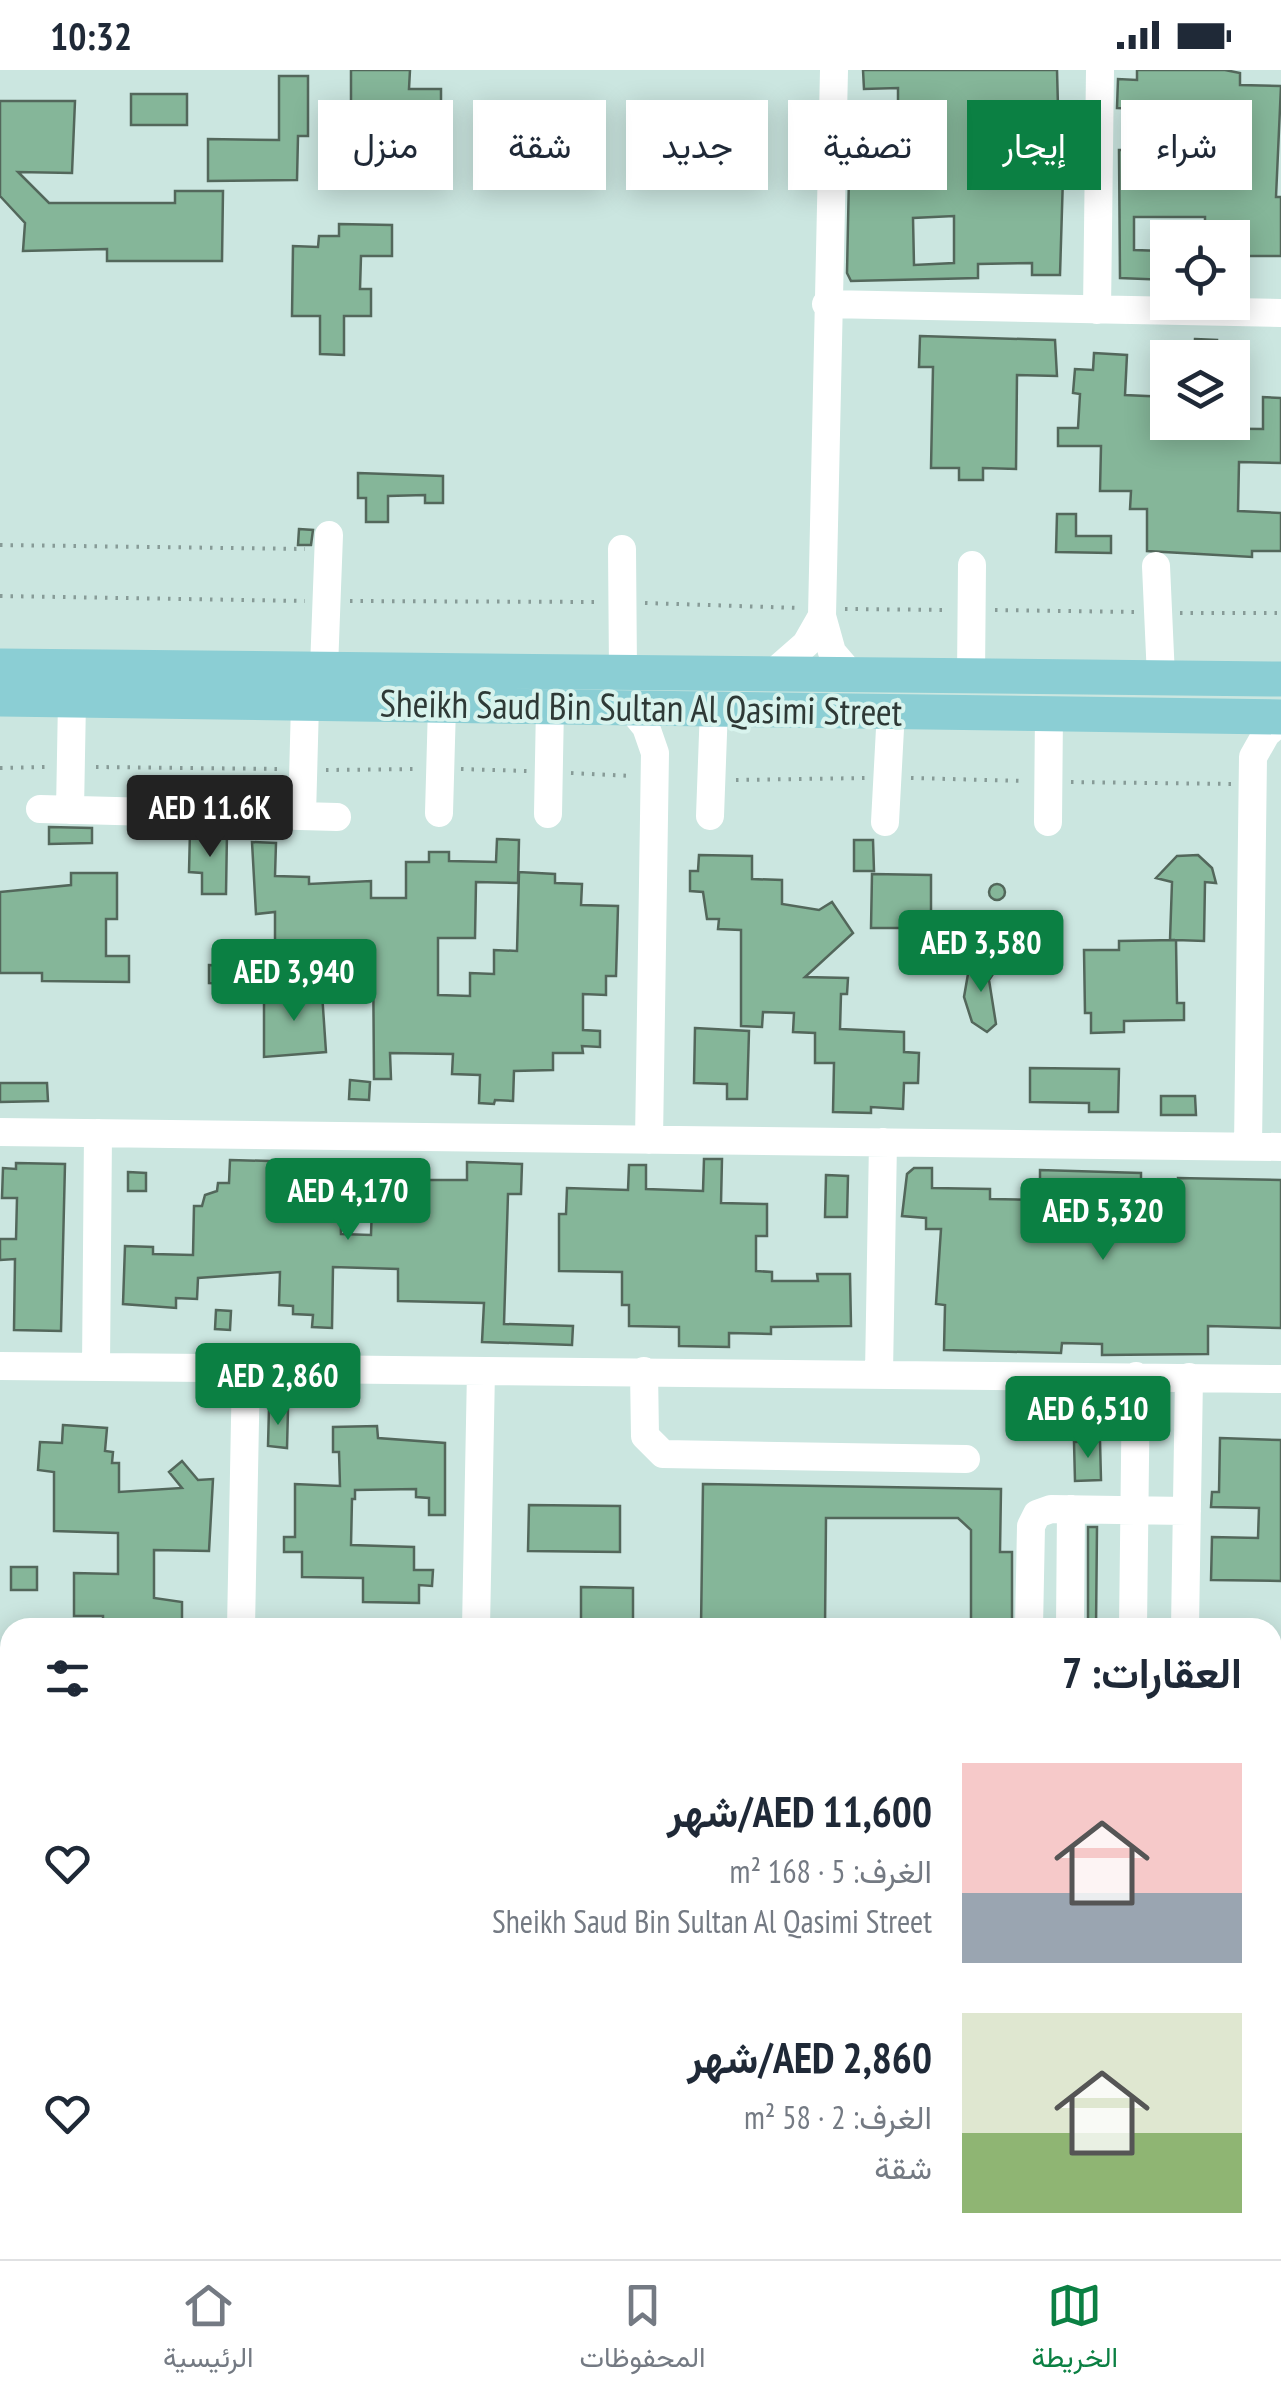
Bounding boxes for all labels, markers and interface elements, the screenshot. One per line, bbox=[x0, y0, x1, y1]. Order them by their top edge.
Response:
text: 10:32 bbox=[50, 11, 132, 60]
chip: منزل bbox=[318, 100, 453, 190]
chip: شقة bbox=[473, 100, 606, 190]
chip: جديد bbox=[626, 100, 768, 190]
chip: تصفية bbox=[788, 100, 947, 190]
chip: إيجار bbox=[967, 100, 1101, 190]
chip: شراء bbox=[1121, 100, 1252, 190]
map controls bbox=[1150, 220, 1250, 440]
button: locate bbox=[1150, 220, 1250, 320]
button: layers bbox=[1150, 340, 1250, 440]
street label: Sheikh Saud Bin Sultan Al Qasimi Street bbox=[379, 677, 903, 736]
pin: AED 11.6K bbox=[96, 775, 324, 860]
text: AED 11.6K bbox=[149, 786, 271, 828]
pin: AED 3,580 bbox=[867, 910, 1095, 995]
text: AED 3,580 bbox=[920, 921, 1042, 963]
pin: AED 3,940 bbox=[180, 939, 408, 1024]
text: AED 3,940 bbox=[233, 950, 355, 992]
pin: AED 4,170 bbox=[234, 1158, 462, 1243]
text: AED 4,170 bbox=[287, 1169, 409, 1211]
pin: AED 5,320 bbox=[989, 1178, 1217, 1263]
text: AED 5,320 bbox=[1042, 1189, 1164, 1231]
pin: AED 2,860 bbox=[164, 1343, 392, 1428]
text: AED 2,860 bbox=[217, 1354, 339, 1396]
pin: AED 6,510 bbox=[974, 1376, 1202, 1461]
text: AED 6,510 bbox=[1027, 1387, 1149, 1429]
text: العقارات: 7 bbox=[1062, 1645, 1242, 1700]
icon: filters bbox=[40, 1651, 95, 1706]
text: AED 11,600/شهر bbox=[667, 1784, 932, 1839]
icon: home bbox=[1042, 1803, 1162, 1923]
icon: heart bbox=[40, 1836, 95, 1891]
text: الغرف: 5 · 168 m² bbox=[730, 1850, 932, 1892]
text: Sheikh Saud Bin Sultan Al Qasimi Street bbox=[492, 1900, 932, 1942]
text: AED 2,860/شهر bbox=[687, 2030, 932, 2085]
icon: home bbox=[1042, 2053, 1162, 2173]
icon: heart bbox=[40, 2086, 95, 2141]
text: الغرف: 2 · 58 m² bbox=[744, 2096, 932, 2138]
text: شقة bbox=[874, 2146, 932, 2188]
tab: الرئيسية bbox=[163, 2278, 253, 2382]
tab: المحفوظات bbox=[579, 2278, 706, 2382]
tab: الخريطة bbox=[1031, 2278, 1118, 2382]

